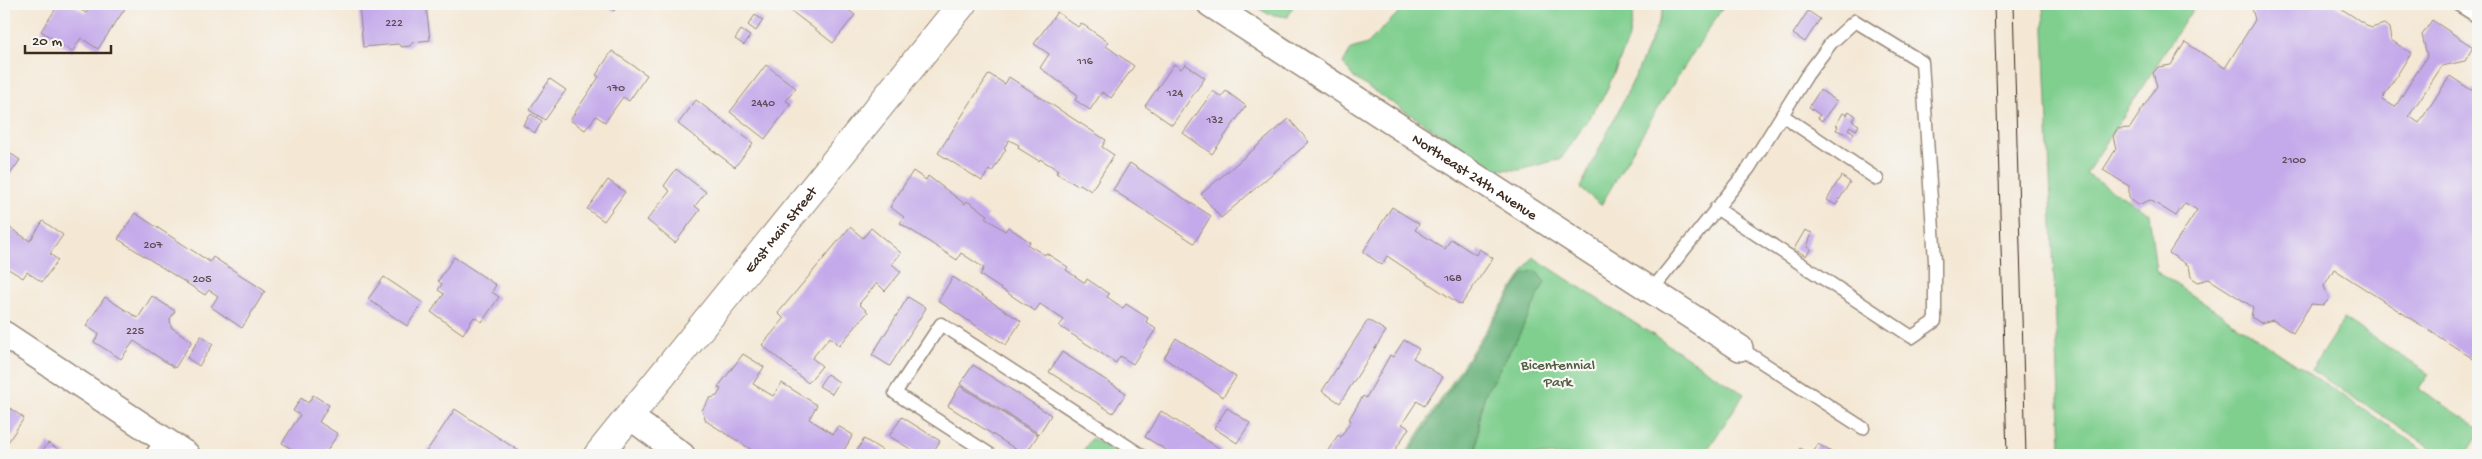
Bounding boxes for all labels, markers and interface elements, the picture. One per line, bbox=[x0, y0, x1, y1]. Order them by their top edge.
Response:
house number: 222 bbox=[385, 17, 403, 31]
scale bar bbox=[25, 22, 111, 54]
text: 20 m bbox=[32, 33, 62, 51]
house number: 116 bbox=[1076, 55, 1094, 69]
house number: 170 bbox=[606, 82, 625, 96]
house number: 124 bbox=[1166, 87, 1184, 101]
house number: 2440 bbox=[751, 97, 775, 111]
house number: 132 bbox=[1206, 114, 1224, 128]
street label: Northeast 24th Avenue bbox=[1408, 130, 1540, 225]
house number: 2100 bbox=[2282, 154, 2306, 168]
street label: East Main Street bbox=[742, 182, 823, 277]
house number: 207 bbox=[144, 239, 163, 253]
house number: 168 bbox=[1443, 272, 1462, 286]
house number: 205 bbox=[192, 273, 212, 287]
house number: 225 bbox=[126, 325, 144, 339]
park label: Bicentennial Park bbox=[1520, 357, 1595, 392]

